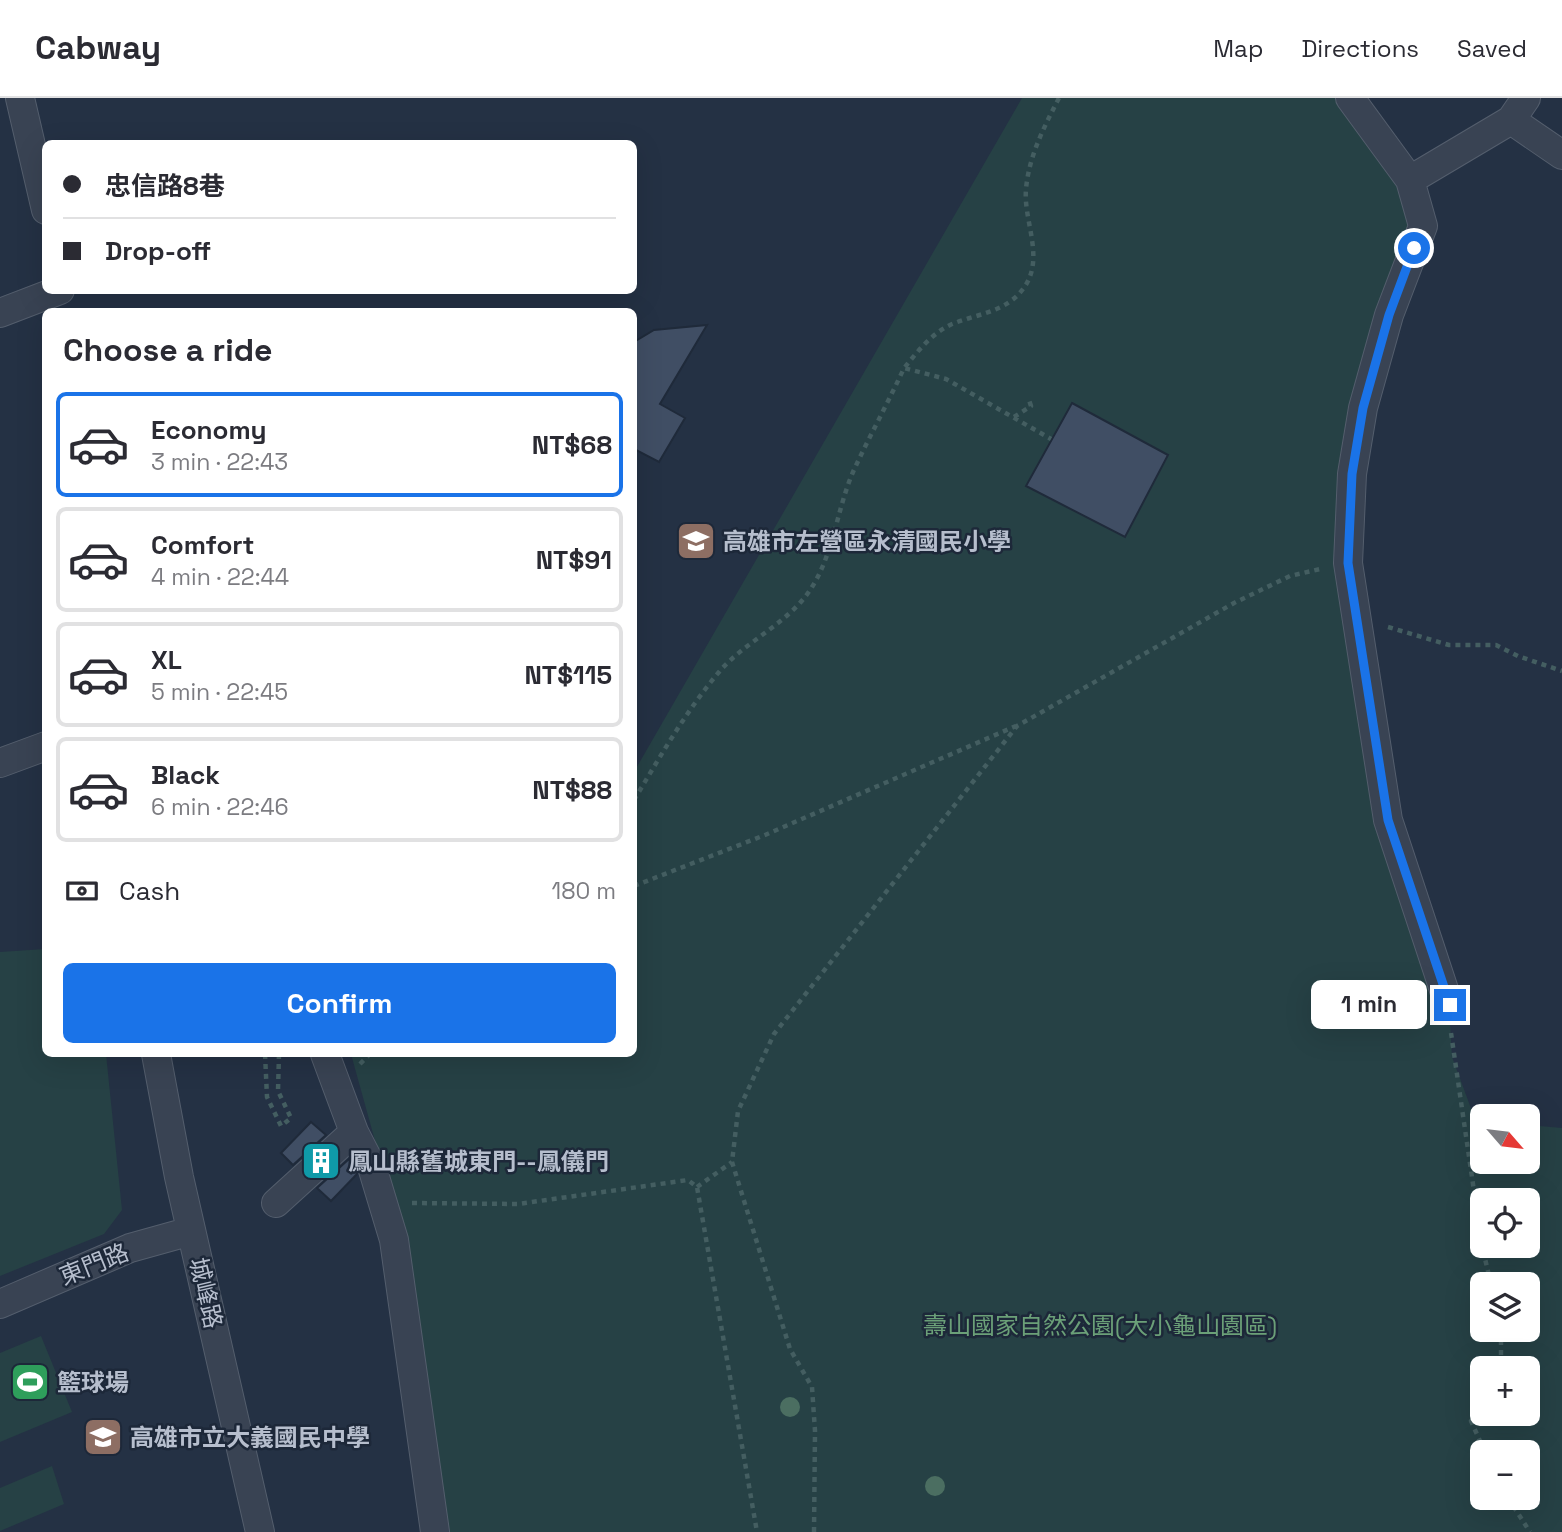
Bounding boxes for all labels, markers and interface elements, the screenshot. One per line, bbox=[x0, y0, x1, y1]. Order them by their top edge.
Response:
text: Cabway bbox=[35, 27, 161, 69]
text: Map bbox=[1213, 33, 1263, 64]
text: Directions bbox=[1301, 33, 1419, 64]
text: Saved bbox=[1457, 33, 1527, 64]
text: 忠信路8巷 bbox=[105, 169, 225, 203]
route start bbox=[1398, 232, 1430, 264]
text: Drop-off bbox=[105, 234, 211, 268]
text: Choose a ride bbox=[63, 330, 273, 370]
icon: car bbox=[67, 413, 130, 476]
text: Economy bbox=[151, 413, 267, 447]
text: NT$68 bbox=[532, 428, 612, 462]
text: 3 min · 22:43 bbox=[151, 447, 288, 477]
school or university icon: 高雄市左營區永清國民小學 bbox=[675, 520, 717, 562]
place label: 高雄市左營區永清國民小學 bbox=[723, 526, 1011, 557]
icon: car bbox=[67, 528, 130, 591]
text: Comfort bbox=[151, 528, 254, 562]
text: NT$91 bbox=[536, 543, 612, 577]
text: 4 min · 22:44 bbox=[151, 562, 289, 592]
icon: car bbox=[67, 643, 130, 706]
text: XL bbox=[151, 643, 182, 677]
text: NT$115 bbox=[524, 658, 612, 692]
text: 5 min · 22:45 bbox=[151, 677, 288, 707]
icon: car bbox=[67, 758, 130, 821]
text: Black bbox=[151, 758, 220, 792]
text: NT$88 bbox=[532, 773, 612, 807]
text: 6 min · 22:46 bbox=[151, 792, 289, 822]
icon: cash bbox=[63, 872, 101, 910]
text: Cash bbox=[119, 874, 180, 908]
text: 180 m bbox=[552, 876, 616, 906]
button: Confirm bbox=[63, 963, 616, 1043]
callout: 1 min bbox=[1310, 981, 1426, 1030]
text: 1 min bbox=[1341, 989, 1397, 1019]
route end bbox=[1434, 989, 1466, 1021]
north arrow bbox=[1470, 1104, 1540, 1174]
map controls bbox=[1470, 1104, 1540, 1510]
building icon: 鳳山縣舊城東門--鳳儀門 bbox=[300, 1140, 342, 1182]
place label: 鳳山縣舊城東門--鳳儀門 bbox=[348, 1146, 609, 1177]
button: locate bbox=[1470, 1188, 1540, 1258]
street label: 東門路 bbox=[55, 1236, 133, 1292]
street label: 城峰路 bbox=[183, 1254, 229, 1332]
button: layers bbox=[1470, 1272, 1540, 1342]
park label: 壽山國家自然公園(大小龜山園區) bbox=[923, 1310, 1277, 1341]
button: + bbox=[1470, 1356, 1540, 1426]
sports icon: 籃球場 bbox=[9, 1361, 51, 1403]
place label: 籃球場 bbox=[57, 1367, 129, 1398]
school or university icon: 高雄市立大義國民中學 bbox=[82, 1416, 124, 1458]
place label: 高雄市立大義國民中學 bbox=[130, 1422, 370, 1453]
button: − bbox=[1470, 1440, 1540, 1510]

